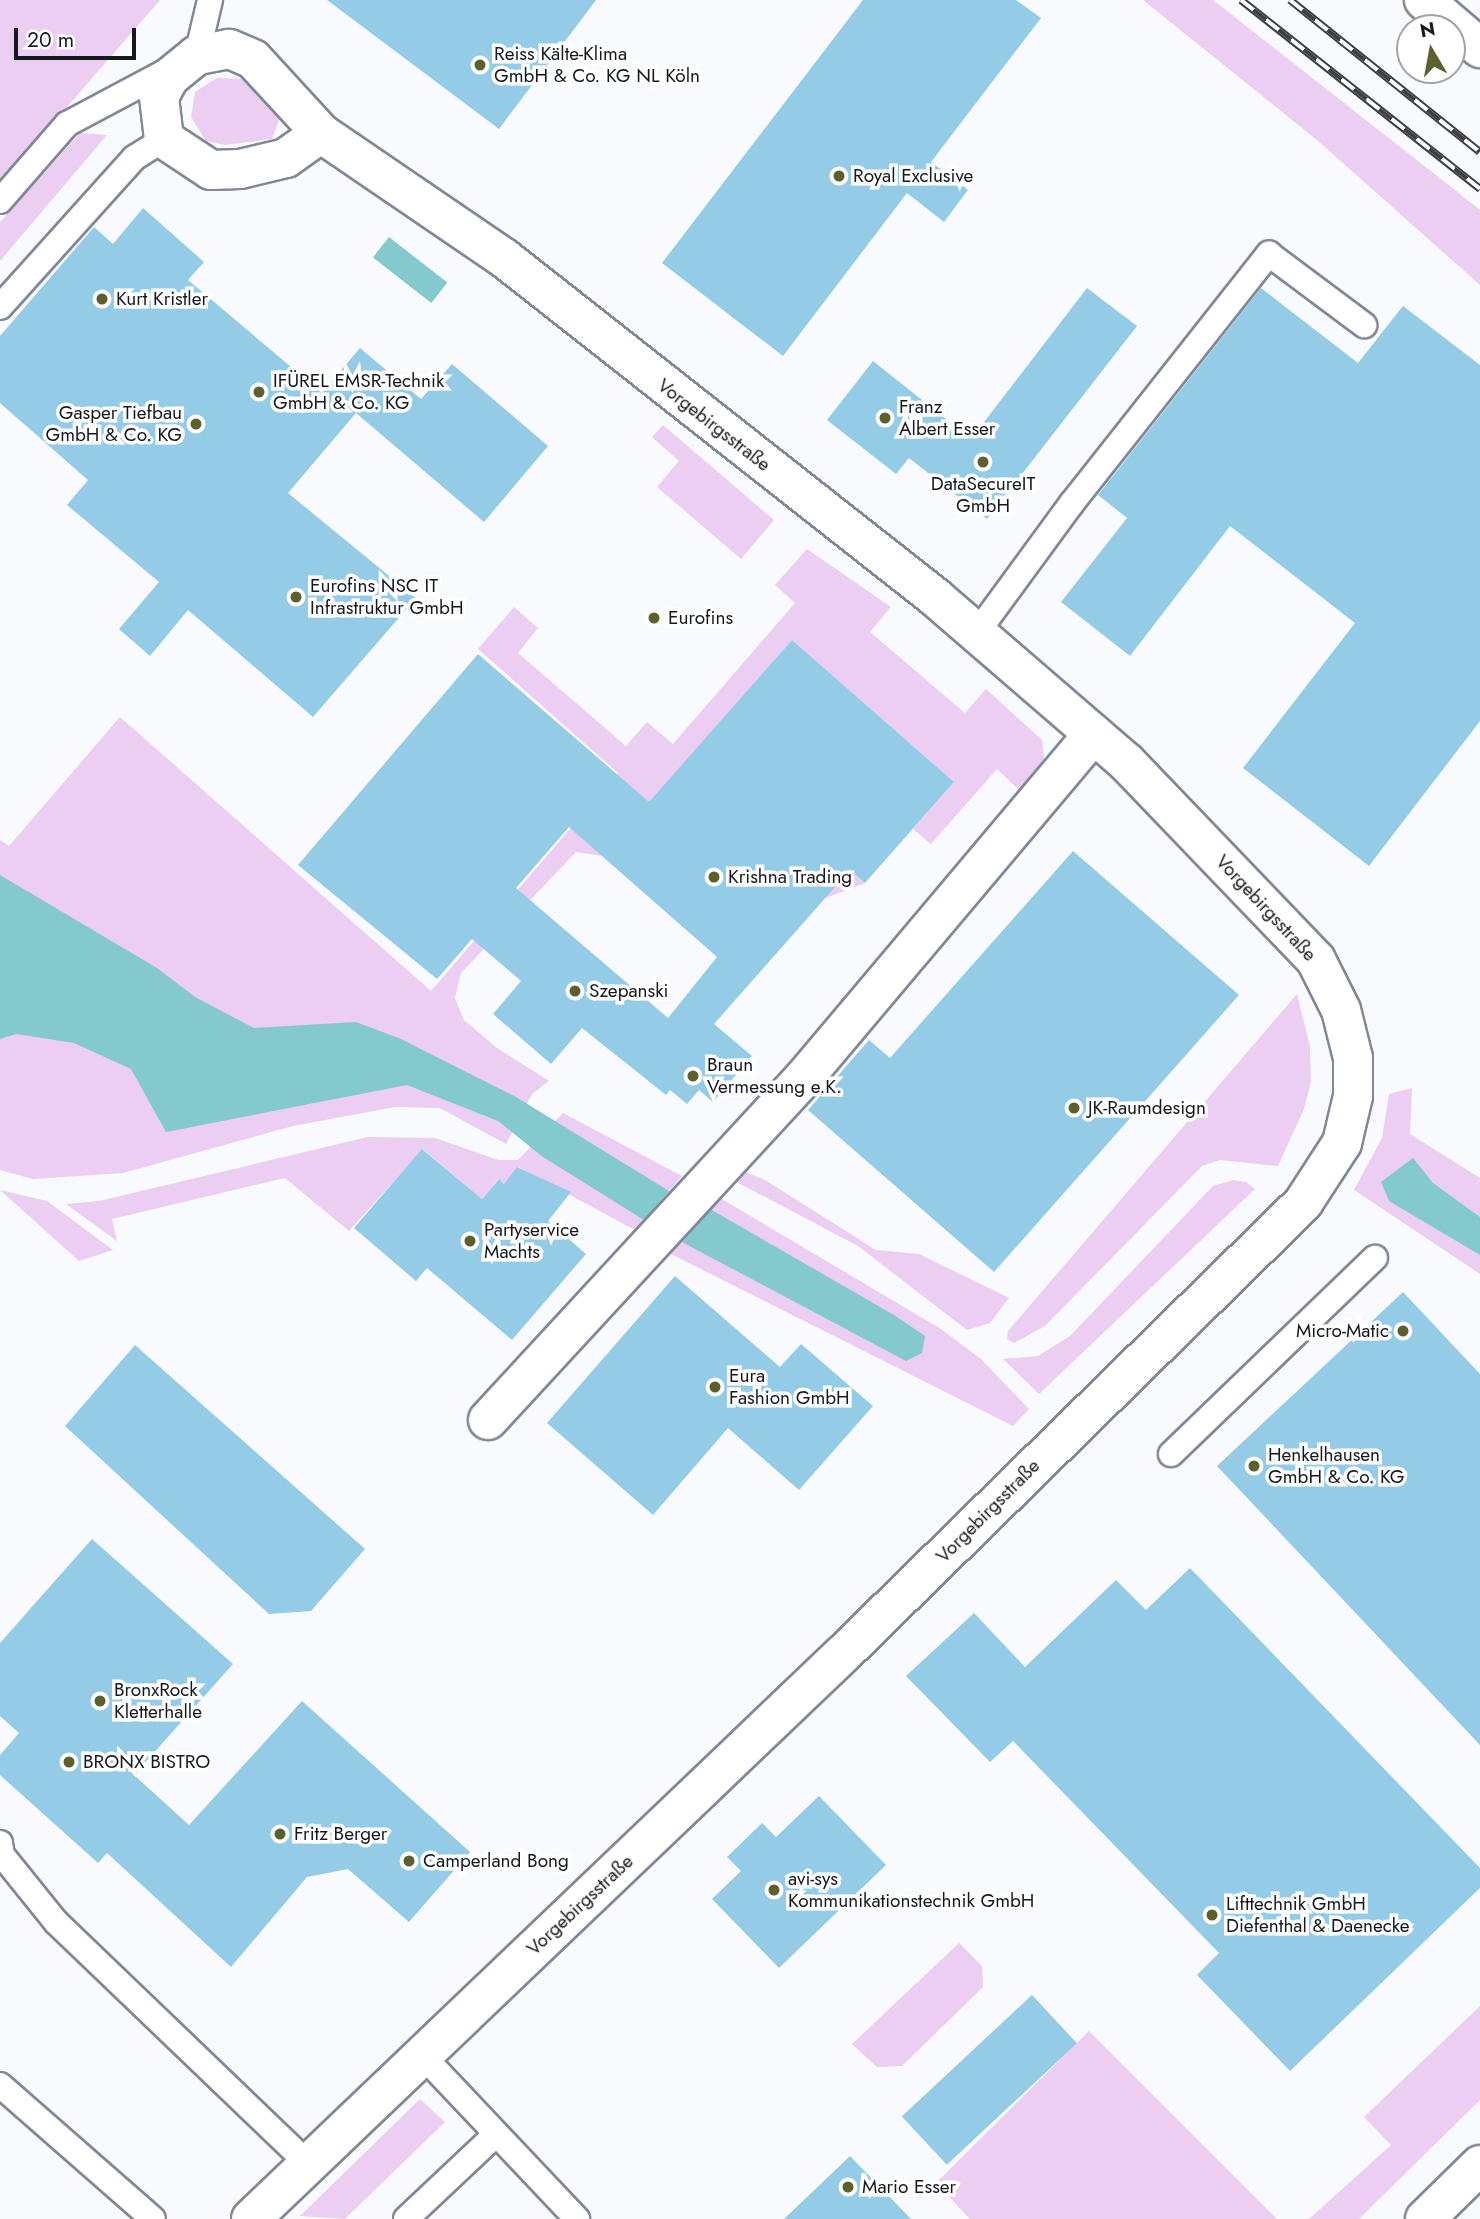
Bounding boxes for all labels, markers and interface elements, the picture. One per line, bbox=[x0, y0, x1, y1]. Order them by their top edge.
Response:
scale bar bbox=[18, 14, 140, 58]
north arrow bbox=[1396, 14, 1466, 84]
text: N bbox=[1418, 15, 1437, 44]
text: 20 m bbox=[27, 25, 74, 55]
place label: Reiss Kälte-Klima GmbH & Co. KG NL Köln bbox=[494, 43, 700, 87]
marker: Reiss Kälte-Klima GmbH & Co. KG NL Köln bbox=[472, 57, 488, 73]
place label: Royal Exclusive bbox=[853, 165, 973, 187]
marker: Royal Exclusive bbox=[831, 168, 847, 184]
place label: Kurt Kristler bbox=[116, 288, 208, 310]
marker: Kurt Kristler bbox=[94, 291, 110, 307]
place label: IFÜREL EMSR-Technik GmbH & Co. KG bbox=[273, 370, 444, 414]
street label: Vorgebirgsstraße bbox=[653, 374, 775, 476]
marker: IFÜREL EMSR-Technik GmbH & Co. KG bbox=[251, 384, 267, 400]
place label: Franz Albert Esser bbox=[899, 396, 995, 440]
place label: Gasper Tiefbau GmbH & Co. KG bbox=[45, 402, 182, 446]
marker: Franz Albert Esser bbox=[877, 410, 893, 426]
marker: Gasper Tiefbau GmbH & Co. KG bbox=[188, 416, 204, 432]
marker: DataSecureIT GmbH bbox=[975, 454, 991, 470]
place label: DataSecureIT GmbH bbox=[931, 473, 1035, 517]
place label: Eurofins NSC IT Infrastruktur GmbH bbox=[310, 575, 464, 619]
marker: Eurofins NSC IT Infrastruktur GmbH bbox=[288, 589, 304, 605]
place label: Eurofins bbox=[668, 607, 733, 629]
marker: Eurofins bbox=[646, 610, 662, 626]
street label: Vorgebirgsstraße bbox=[1211, 850, 1321, 966]
place label: Krishna Trading bbox=[728, 866, 852, 888]
marker: Krishna Trading bbox=[706, 869, 722, 885]
place label: Szepanski bbox=[589, 980, 669, 1002]
marker: Szepanski bbox=[567, 983, 583, 999]
place label: Braun Vermessung e.K. bbox=[707, 1054, 842, 1098]
marker: Braun Vermessung e.K. bbox=[685, 1068, 701, 1084]
place label: JK-Raumdesign bbox=[1088, 1097, 1206, 1119]
marker: JK-Raumdesign bbox=[1066, 1100, 1082, 1116]
place label: Partyservice Machts bbox=[484, 1219, 579, 1263]
marker: Partyservice Machts bbox=[462, 1233, 478, 1249]
place label: Micro-Matic bbox=[1296, 1320, 1389, 1342]
marker: Micro-Matic bbox=[1395, 1323, 1411, 1339]
place label: Eura Fashion GmbH bbox=[729, 1365, 850, 1409]
marker: Eura Fashion GmbH bbox=[707, 1379, 723, 1395]
place label: Henkelhausen GmbH & Co. KG bbox=[1268, 1444, 1405, 1488]
street label: Vorgebirgsstraße bbox=[931, 1454, 1045, 1568]
marker: Henkelhausen GmbH & Co. KG bbox=[1246, 1458, 1262, 1474]
place label: BronxRock Kletterhalle bbox=[114, 1679, 202, 1723]
marker: BronxRock Kletterhalle bbox=[92, 1693, 108, 1709]
place label: BRONX BISTRO bbox=[83, 1751, 210, 1773]
marker: BRONX BISTRO bbox=[61, 1754, 77, 1770]
place label: Fritz Berger bbox=[294, 1823, 387, 1845]
marker: Fritz Berger bbox=[272, 1826, 288, 1842]
place label: Camperland Bong bbox=[423, 1850, 569, 1872]
street label: Vorgebirgsstraße bbox=[522, 1850, 638, 1960]
marker: Camperland Bong bbox=[401, 1853, 417, 1869]
place label: avi-sys Kommunikationstechnik GmbH bbox=[788, 1868, 1034, 1912]
marker: avi-sys Kommunikationstechnik GmbH bbox=[766, 1882, 782, 1898]
place label: Lifttechnik GmbH Diefenthal & Daenecke bbox=[1226, 1893, 1410, 1937]
marker: Lifttechnik GmbH Diefenthal & Daenecke bbox=[1204, 1907, 1220, 1923]
place label: Mario Esser bbox=[862, 2176, 956, 2198]
marker: Mario Esser bbox=[840, 2179, 856, 2195]

